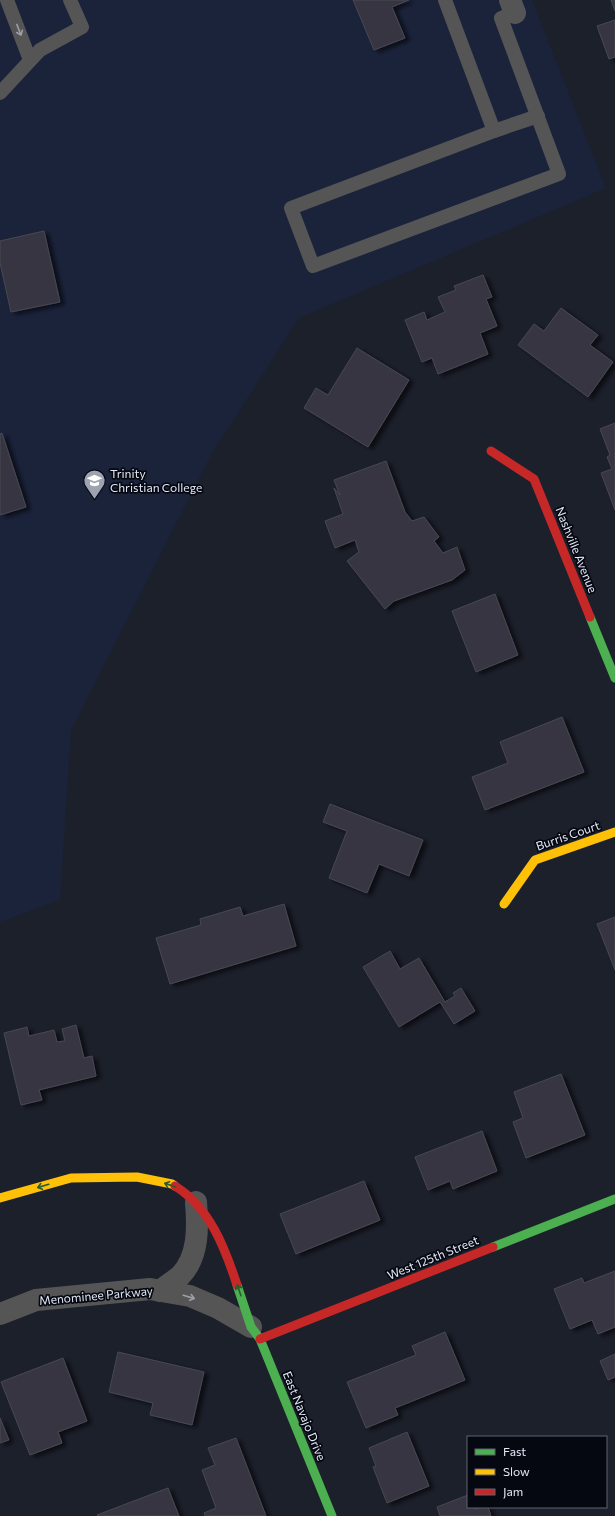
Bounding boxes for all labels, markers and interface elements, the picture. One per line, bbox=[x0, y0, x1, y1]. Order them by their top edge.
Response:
one-way arrow bbox=[15, 24, 23, 36]
place label: Trinity Christian College bbox=[110, 466, 202, 494]
school or university icon: Trinity Christian College bbox=[81, 468, 107, 501]
street label: Nashville Avenue bbox=[553, 505, 601, 595]
street label: Burris Court bbox=[534, 818, 602, 853]
one-way arrow bbox=[164, 1181, 177, 1188]
one-way arrow bbox=[36, 1183, 49, 1191]
street label: West 125th Street bbox=[385, 1232, 480, 1282]
street label: Menominee Parkway bbox=[38, 1283, 153, 1307]
one-way arrow bbox=[235, 1284, 242, 1297]
one-way arrow bbox=[182, 1294, 195, 1301]
street label: East Navajo Drive bbox=[281, 1369, 329, 1462]
legend bbox=[467, 1436, 607, 1508]
text: Fast bbox=[503, 1444, 526, 1458]
text: Slow bbox=[503, 1464, 530, 1478]
text: Jam bbox=[503, 1484, 523, 1499]

